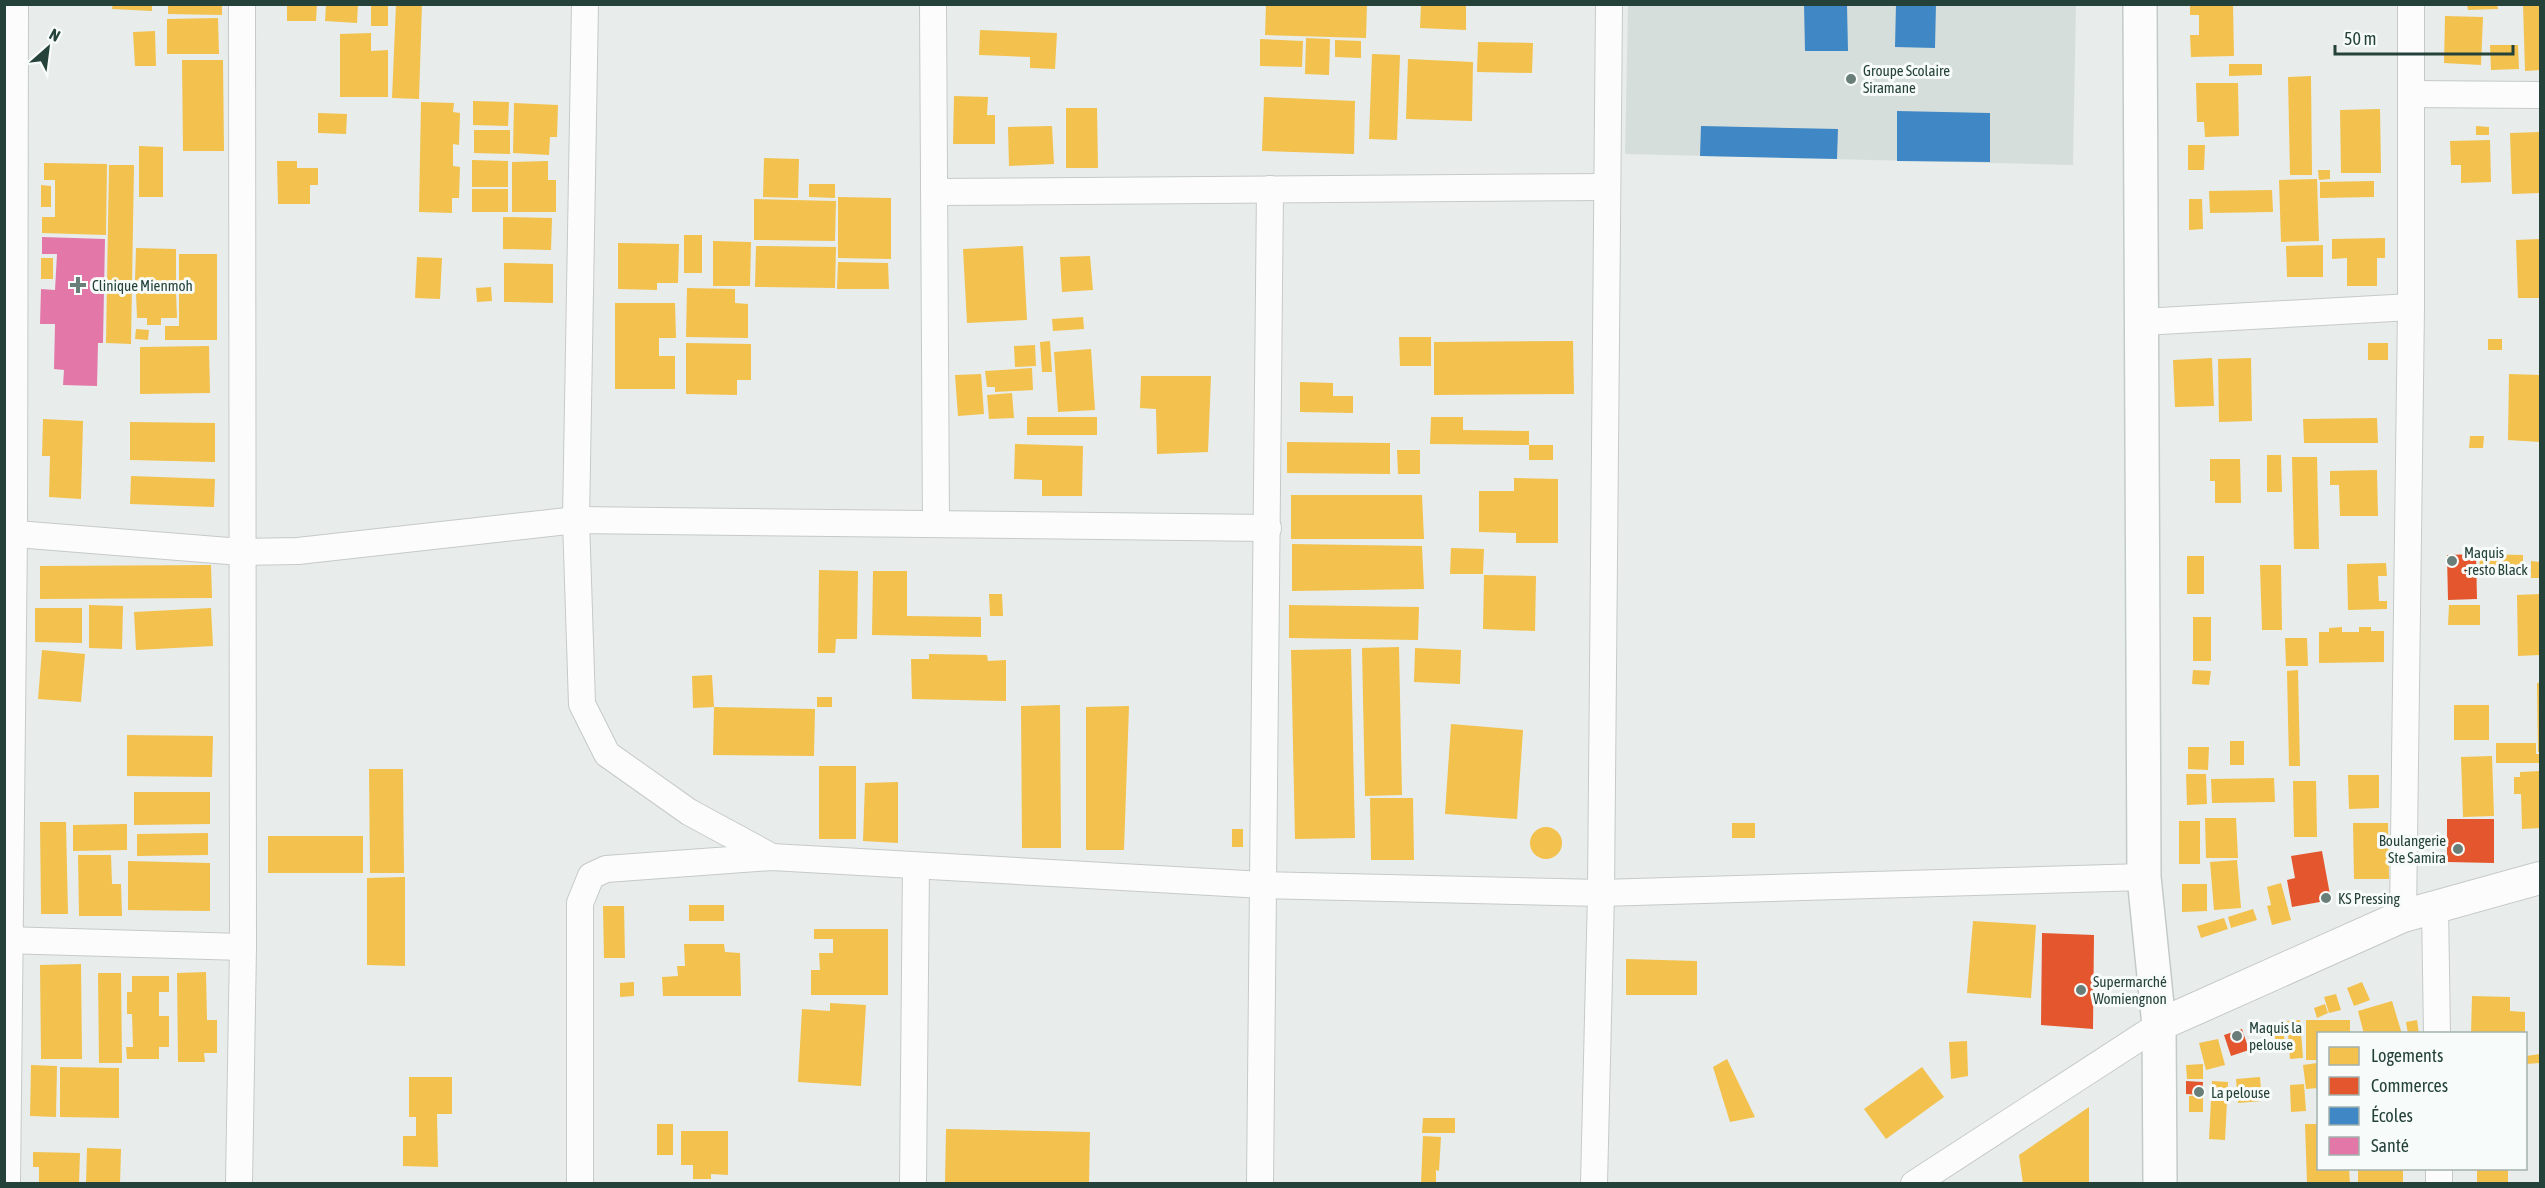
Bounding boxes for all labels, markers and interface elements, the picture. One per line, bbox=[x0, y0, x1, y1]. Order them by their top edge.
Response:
north arrow bbox=[18, 18, 78, 78]
scale bar bbox=[2335, 18, 2514, 56]
text: N bbox=[47, 25, 63, 45]
text: 50 m bbox=[2344, 28, 2376, 49]
place label: Groupe Scolaire Siramane bbox=[1863, 62, 1950, 96]
marker: Groupe Scolaire Siramane bbox=[1844, 72, 1858, 86]
marker: Clinique Mienmoh bbox=[69, 276, 87, 294]
place label: Clinique Mienmoh bbox=[92, 277, 193, 294]
place label: Maquis -resto Black bbox=[2464, 544, 2528, 578]
marker: Maquis -resto Black bbox=[2445, 554, 2459, 568]
place label: Boulangerie Ste Samira bbox=[2379, 832, 2446, 866]
marker: Boulangerie Ste Samira bbox=[2451, 842, 2465, 856]
place label: KS Pressing bbox=[2338, 890, 2401, 907]
marker: KS Pressing bbox=[2319, 891, 2333, 905]
place label: Supermarché Womiengnon bbox=[2093, 973, 2167, 1007]
marker: Supermarché Womiengnon bbox=[2074, 983, 2088, 997]
place label: Maquis la pelouse bbox=[2249, 1019, 2302, 1053]
marker: Maquis la pelouse bbox=[2230, 1029, 2244, 1043]
legend bbox=[2317, 1032, 2527, 1170]
text: Logements bbox=[2371, 1045, 2443, 1066]
text: Commerces bbox=[2371, 1075, 2448, 1096]
place label: La pelouse bbox=[2211, 1084, 2270, 1101]
marker: La pelouse bbox=[2192, 1085, 2206, 1099]
text: Écoles bbox=[2371, 1105, 2413, 1126]
text: Santé bbox=[2371, 1135, 2409, 1156]

